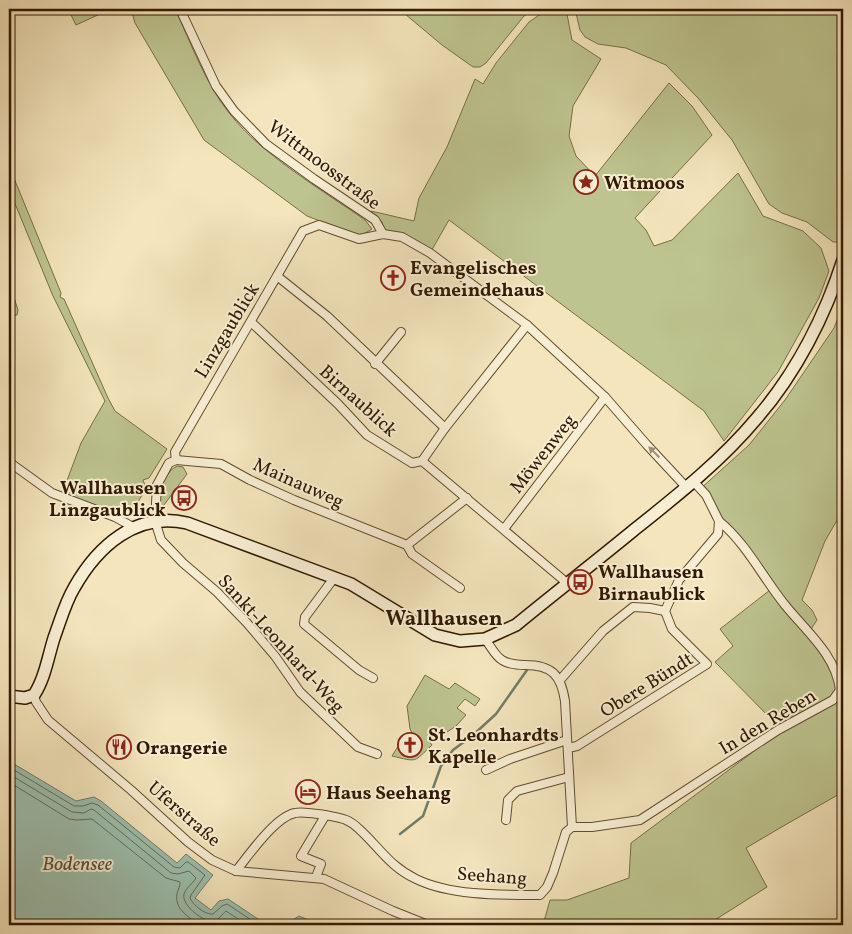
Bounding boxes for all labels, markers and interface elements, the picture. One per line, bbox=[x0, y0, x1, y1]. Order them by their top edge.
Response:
street label: Wittmoosstraße bbox=[262, 115, 386, 217]
place icon: Witmoos bbox=[573, 169, 599, 195]
place label: Witmoos bbox=[604, 171, 685, 197]
place label: Evangelisches Gemeindehaus bbox=[410, 256, 545, 304]
church icon: Evangelisches Gemeindehaus bbox=[380, 265, 406, 291]
street label: Linzgaublick bbox=[189, 278, 266, 384]
street label: Birnaublick bbox=[313, 359, 402, 444]
street label: Möwenweg bbox=[504, 409, 583, 499]
one-way arrow bbox=[648, 446, 660, 458]
street label: Mainauweg bbox=[249, 452, 348, 515]
place label: Wallhausen Linzgaublick bbox=[49, 476, 166, 524]
bus stop icon: Wallhausen Linzgaublick bbox=[171, 485, 197, 511]
place label: Wallhausen Birnaublick bbox=[598, 560, 706, 608]
street label: Sankt-Leonhard-Weg bbox=[211, 569, 350, 719]
bus stop icon: Wallhausen Birnaublick bbox=[567, 569, 593, 595]
district label: Wallhausen bbox=[385, 605, 503, 634]
street label: Obere Bündt bbox=[596, 647, 699, 725]
street label: In den Reben bbox=[715, 683, 821, 762]
place label: St. Leonhardts Kapelle bbox=[428, 723, 559, 771]
church icon: St. Leonhardts Kapelle bbox=[397, 732, 423, 758]
restaurant icon: Orangerie bbox=[106, 734, 132, 760]
place label: Orangerie bbox=[136, 736, 228, 762]
street label: Uferstraße bbox=[142, 776, 226, 853]
hotel icon: Haus Seehang bbox=[295, 779, 321, 805]
place label: Haus Seehang bbox=[326, 781, 451, 807]
water label: Bodensee bbox=[42, 851, 113, 879]
street label: Seehang bbox=[456, 862, 528, 892]

